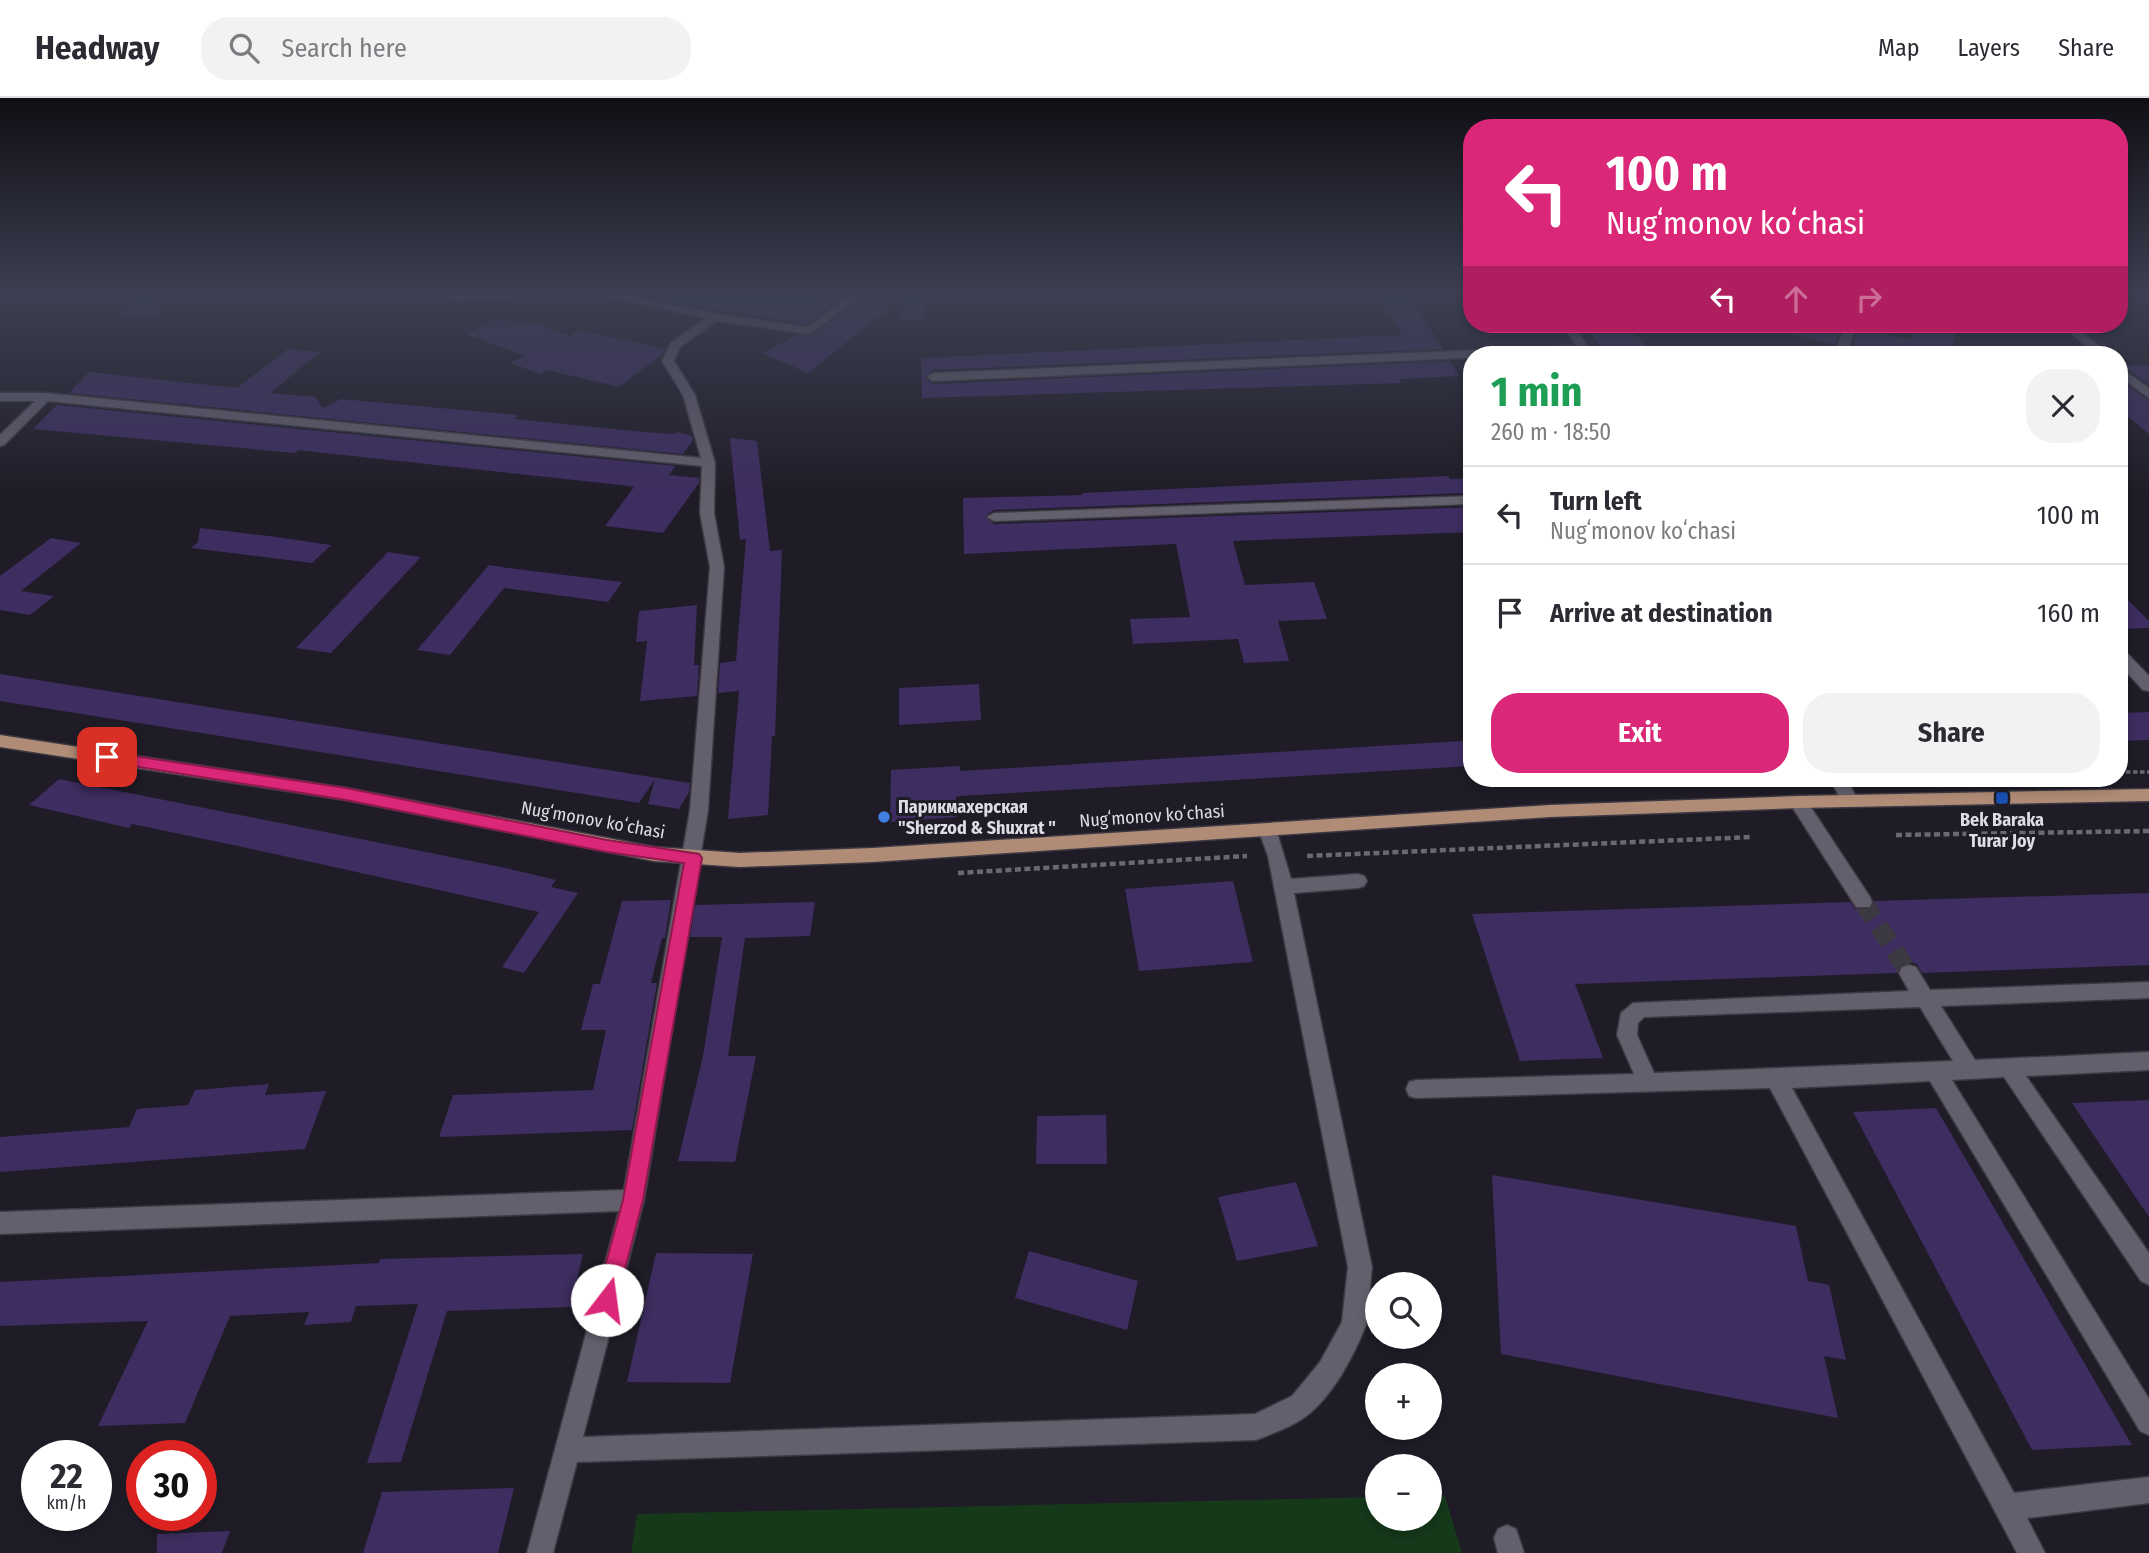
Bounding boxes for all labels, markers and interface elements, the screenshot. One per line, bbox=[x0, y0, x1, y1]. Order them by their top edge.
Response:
search box bbox=[201, 17, 691, 80]
text: Headway bbox=[35, 28, 159, 68]
icon: search bbox=[225, 29, 263, 67]
text: Search here bbox=[281, 33, 407, 64]
text: Map bbox=[1878, 34, 1920, 62]
text: Layers bbox=[1958, 34, 2020, 62]
text: Share bbox=[2058, 34, 2114, 62]
text: 100 m bbox=[1606, 144, 1728, 203]
icon: left bbox=[1491, 147, 1582, 238]
text: Nugʻmonov koʻchasi bbox=[1606, 204, 1865, 242]
icon: left bbox=[1704, 280, 1742, 318]
icon: ahead bbox=[1777, 280, 1815, 318]
icon: right bbox=[1850, 280, 1888, 318]
text: 1 min bbox=[1491, 367, 1582, 417]
button: close bbox=[2026, 369, 2100, 443]
text: 260 m · 18:50 bbox=[1491, 418, 1611, 446]
text: Turn left bbox=[1550, 486, 1642, 517]
icon: left bbox=[1491, 496, 1529, 534]
text: 100 m bbox=[2037, 500, 2100, 531]
text: Nugʻmonov koʻchasi bbox=[1550, 517, 1736, 545]
icon: arrive bbox=[1491, 594, 1529, 632]
text: Arrive at destination bbox=[1550, 598, 1773, 629]
text: 160 m bbox=[2037, 598, 2100, 629]
button: Exit bbox=[1491, 693, 1789, 773]
button: Share bbox=[1803, 693, 2100, 773]
pin bbox=[77, 727, 137, 787]
icon: arrive bbox=[88, 738, 126, 776]
marker: Bek Baraka Turar Joy bbox=[1994, 790, 2010, 806]
place label: Парикмахерская "Sherzod & Shuxrat " bbox=[898, 796, 1056, 839]
street label: Nugʻmonov koʻchasi bbox=[519, 797, 667, 843]
street label: Nugʻmonov koʻchasi bbox=[1079, 800, 1225, 832]
marker: Парикмахерская "Sherzod & Shuxrat " bbox=[876, 809, 892, 825]
place label: Bek Baraka Turar Joy bbox=[1960, 809, 2044, 852]
position arrow bbox=[570, 1263, 644, 1337]
map controls bbox=[1365, 1272, 1442, 1531]
button: search bbox=[1365, 1272, 1442, 1349]
button: + bbox=[1365, 1363, 1442, 1440]
speed limit sign: 30 bbox=[126, 1440, 217, 1531]
button: − bbox=[1365, 1454, 1442, 1531]
text: 22 bbox=[50, 1455, 83, 1497]
text: km/h bbox=[46, 1492, 87, 1514]

